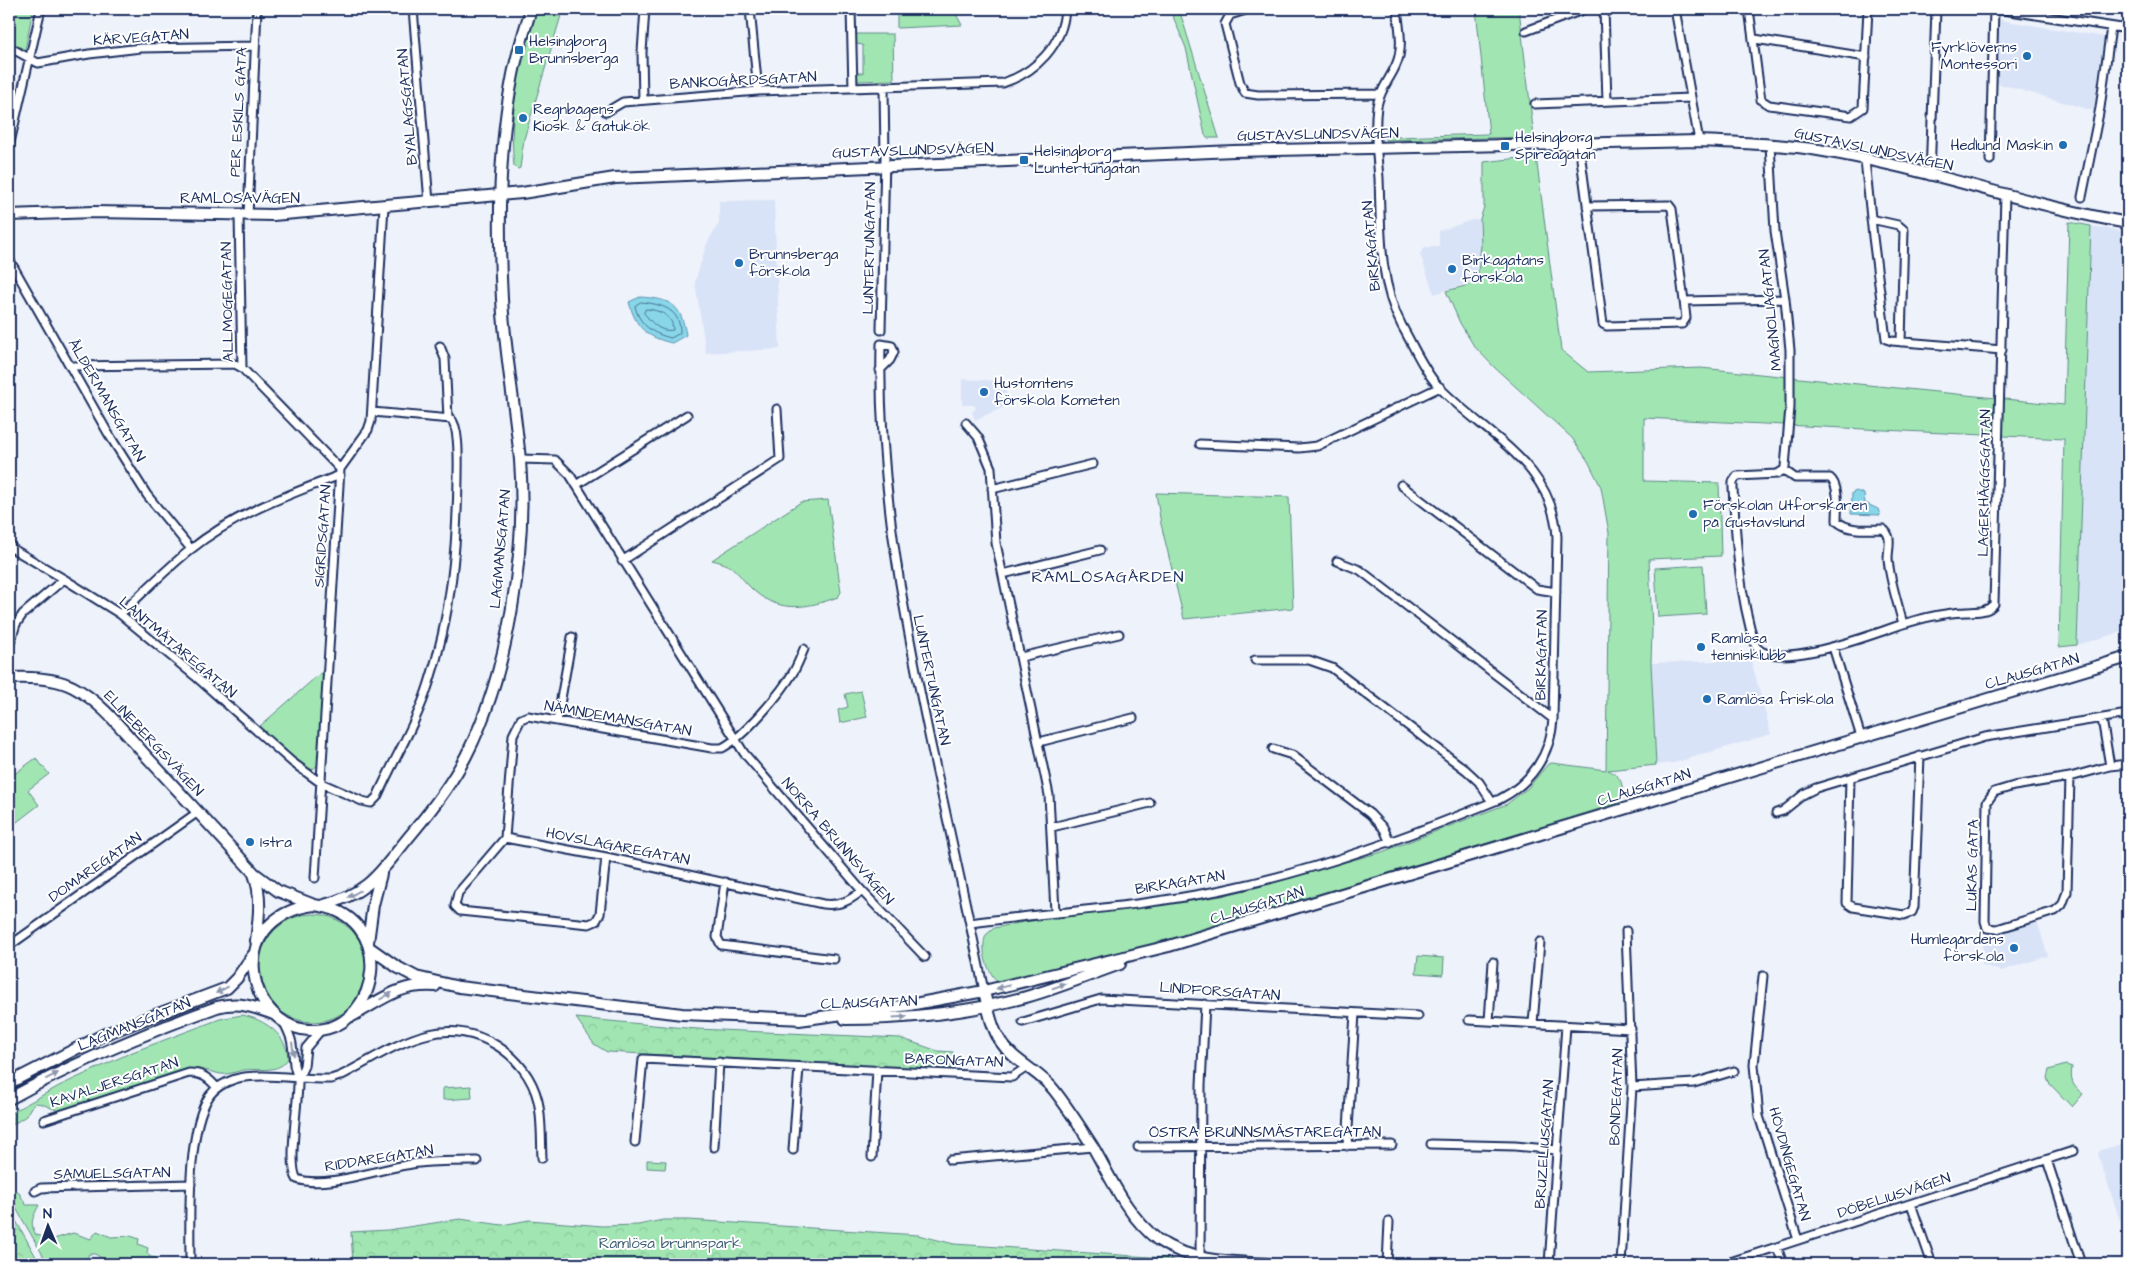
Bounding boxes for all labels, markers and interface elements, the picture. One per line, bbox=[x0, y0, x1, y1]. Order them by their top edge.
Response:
street label: KÄRVEGATAN bbox=[92, 24, 190, 51]
place label: Helsingborg Brunnsberga bbox=[529, 31, 619, 70]
place label: Fyrklöverns Montessori bbox=[1931, 37, 2018, 75]
marker: Helsingborg Brunnsberga bbox=[513, 44, 525, 56]
street label: PER ESKILS GATA bbox=[225, 46, 252, 177]
street label: BYALAGSGATAN bbox=[392, 48, 423, 166]
marker: Fyrklöverns Montessori bbox=[2021, 50, 2033, 62]
street label: BANKOGÅRDSGATAN bbox=[669, 66, 817, 95]
place label: Regnbågens Kiosk & Gatukök bbox=[533, 99, 650, 137]
marker: Regnbågens Kiosk & Gatukök bbox=[517, 112, 529, 124]
street label: GUSTAVSLUNDSVÄGEN bbox=[1793, 122, 1955, 177]
street label: GUSTAVSLUNDSVÄGEN bbox=[1237, 123, 1399, 146]
place label: Helsingborg Spireagatan bbox=[1515, 127, 1596, 166]
place label: Hedlund Maskin bbox=[1950, 135, 2053, 156]
street label: GUSTAVSLUNDSVÄGEN bbox=[832, 137, 994, 164]
marker: Hedlund Maskin bbox=[2057, 139, 2069, 151]
marker: Helsingborg Spireagatan bbox=[1499, 140, 1511, 152]
place label: Helsingborg Luntertungatan bbox=[1034, 141, 1140, 180]
marker: Helsingborg Luntertungatan bbox=[1018, 154, 1030, 166]
street label: LUNTERTUNGATAN bbox=[858, 182, 881, 315]
street label: RAMLÖSAVÄGEN bbox=[180, 188, 300, 209]
street label: BIRKAGATAN bbox=[1357, 200, 1386, 292]
street label: ALLMOGEGATAN bbox=[216, 242, 239, 362]
place label: Brunnsberga förskola bbox=[749, 244, 839, 282]
street label: MAGNOLIAGATAN bbox=[1754, 248, 1787, 372]
place label: Birkagatans förskola bbox=[1462, 250, 1545, 288]
marker: Brunnsberga förskola bbox=[733, 257, 745, 269]
marker: Birkagatans förskola bbox=[1446, 263, 1458, 275]
street label: ÅLDERMANSGATAN bbox=[63, 335, 150, 466]
place label: Hustomtens förskola Kometen bbox=[994, 373, 1120, 411]
marker: Hustomtens förskola Kometen bbox=[978, 386, 990, 398]
street label: LAGERHÄGGSGATAN bbox=[1973, 409, 1996, 557]
street label: SIGRIDSGATAN bbox=[308, 484, 337, 588]
street label: LAGMANSGATAN bbox=[485, 488, 516, 610]
place label: Förskolan Utforskaren på Gustavslund bbox=[1703, 495, 1868, 533]
marker: Förskolan Utforskaren på Gustavslund bbox=[1687, 508, 1699, 520]
district label: RAMLÖSAGÅRDEN bbox=[1032, 566, 1184, 588]
street label: LANTMÄTAREGATAN bbox=[114, 592, 241, 703]
street label: BIRKAGATAN bbox=[1530, 609, 1553, 701]
street label: LUNTERTUNGATAN bbox=[907, 613, 956, 747]
place label: Ramlösa tennisklubb bbox=[1711, 628, 1787, 666]
marker: Ramlösa tennisklubb bbox=[1695, 641, 1707, 653]
street label: CLAUSGATAN bbox=[1983, 648, 2082, 695]
street label: ELINEBERGSVÄGEN bbox=[99, 686, 208, 801]
place label: Ramlösa friskola bbox=[1717, 689, 1834, 710]
marker: Ramlösa friskola bbox=[1701, 693, 1713, 705]
street label: NÄMNDEMANSGATAN bbox=[543, 695, 693, 742]
street label: CLAUSGATAN bbox=[1595, 763, 1694, 812]
street label: NORRA BRUNNSVÄGEN bbox=[776, 773, 899, 909]
street label: LUKAS GATA bbox=[1961, 818, 1984, 911]
street label: HOVSLAGAREGATAN bbox=[544, 822, 692, 871]
street label: DOMAREGATAN bbox=[44, 827, 146, 907]
place label: Istra bbox=[260, 832, 292, 853]
marker: Istra bbox=[244, 836, 256, 848]
street label: BIRKAGATAN bbox=[1134, 865, 1227, 900]
street label: CLAUSGATAN bbox=[1208, 881, 1307, 930]
one-way arrow bbox=[347, 890, 362, 898]
place label: Humlegårdens förskola bbox=[1911, 929, 2004, 967]
marker: Humlegårdens förskola bbox=[2008, 942, 2020, 954]
street label: LINDFORSGATAN bbox=[1159, 977, 1281, 1006]
one-way arrow bbox=[1052, 982, 1067, 989]
one-way arrow bbox=[995, 983, 1010, 991]
one-way arrow bbox=[215, 986, 229, 994]
street label: CLAUSGATAN bbox=[820, 990, 918, 1015]
street label: LAGMANSGATAN bbox=[75, 992, 194, 1057]
one-way arrow bbox=[379, 992, 392, 1001]
one-way arrow bbox=[893, 1013, 909, 1021]
one-way arrow bbox=[289, 1042, 297, 1058]
street label: BARONGATAN bbox=[904, 1048, 1004, 1073]
street label: BONDEGATAN bbox=[1604, 1048, 1629, 1146]
street label: KAVALJERSGATAN bbox=[47, 1052, 181, 1113]
one-way arrow bbox=[44, 1072, 59, 1080]
street label: BRUZELIUSGATAN bbox=[1530, 1079, 1559, 1209]
street label: HÖVDINGEGATAN bbox=[1763, 1105, 1816, 1224]
street label: ÖSTRA BRUNNSMÄSTAREGATAN bbox=[1149, 1122, 1381, 1143]
street label: RIDDAREGATAN bbox=[323, 1140, 435, 1177]
street label: SAMUELSGATAN bbox=[53, 1162, 171, 1185]
street label: DÖBELIUSVÄGEN bbox=[1835, 1167, 1953, 1224]
north arrow bbox=[22, 1200, 72, 1250]
text: N bbox=[43, 1204, 53, 1224]
park label: Ramlösa brunnspark bbox=[599, 1233, 741, 1254]

